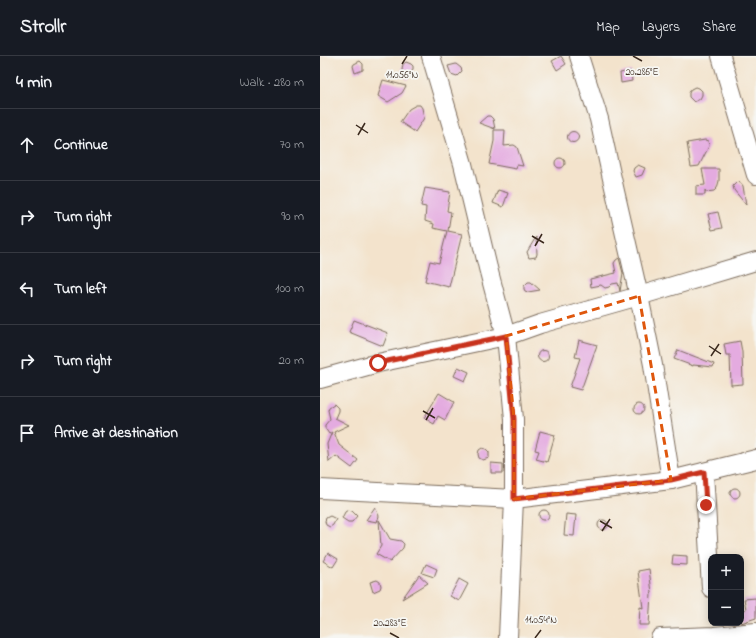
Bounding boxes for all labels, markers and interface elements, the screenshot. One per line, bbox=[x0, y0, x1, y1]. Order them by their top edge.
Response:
text: Strollr bbox=[20, 14, 66, 41]
text: Map bbox=[596, 17, 620, 38]
text: Layers bbox=[642, 17, 680, 38]
text: Share bbox=[702, 17, 736, 38]
text: 20.286°E bbox=[625, 65, 659, 80]
text: 11.056°N bbox=[386, 68, 418, 83]
text: 4 min bbox=[16, 70, 52, 95]
text: Walk · 280 m bbox=[239, 73, 304, 92]
icon: ahead bbox=[16, 134, 38, 156]
text: Continue bbox=[54, 134, 108, 156]
text: 70 m bbox=[280, 135, 304, 154]
icon: right bbox=[16, 206, 38, 228]
text: Turn right bbox=[54, 206, 112, 228]
text: 90 m bbox=[281, 207, 304, 226]
icon: left bbox=[16, 278, 38, 300]
text: Turn left bbox=[54, 278, 107, 300]
text: 100 m bbox=[275, 279, 304, 298]
icon: right bbox=[16, 350, 38, 372]
text: Turn right bbox=[54, 350, 112, 372]
text: 20 m bbox=[279, 351, 304, 370]
route start bbox=[369, 354, 387, 372]
icon: arrive bbox=[16, 422, 38, 444]
text: Arrive at destination bbox=[54, 422, 178, 444]
route end bbox=[697, 496, 715, 514]
map controls bbox=[708, 554, 744, 626]
button: + bbox=[708, 554, 744, 590]
button: − bbox=[708, 590, 744, 626]
text: 11.054°N bbox=[525, 613, 557, 628]
text: 20.283°E bbox=[374, 616, 406, 631]

